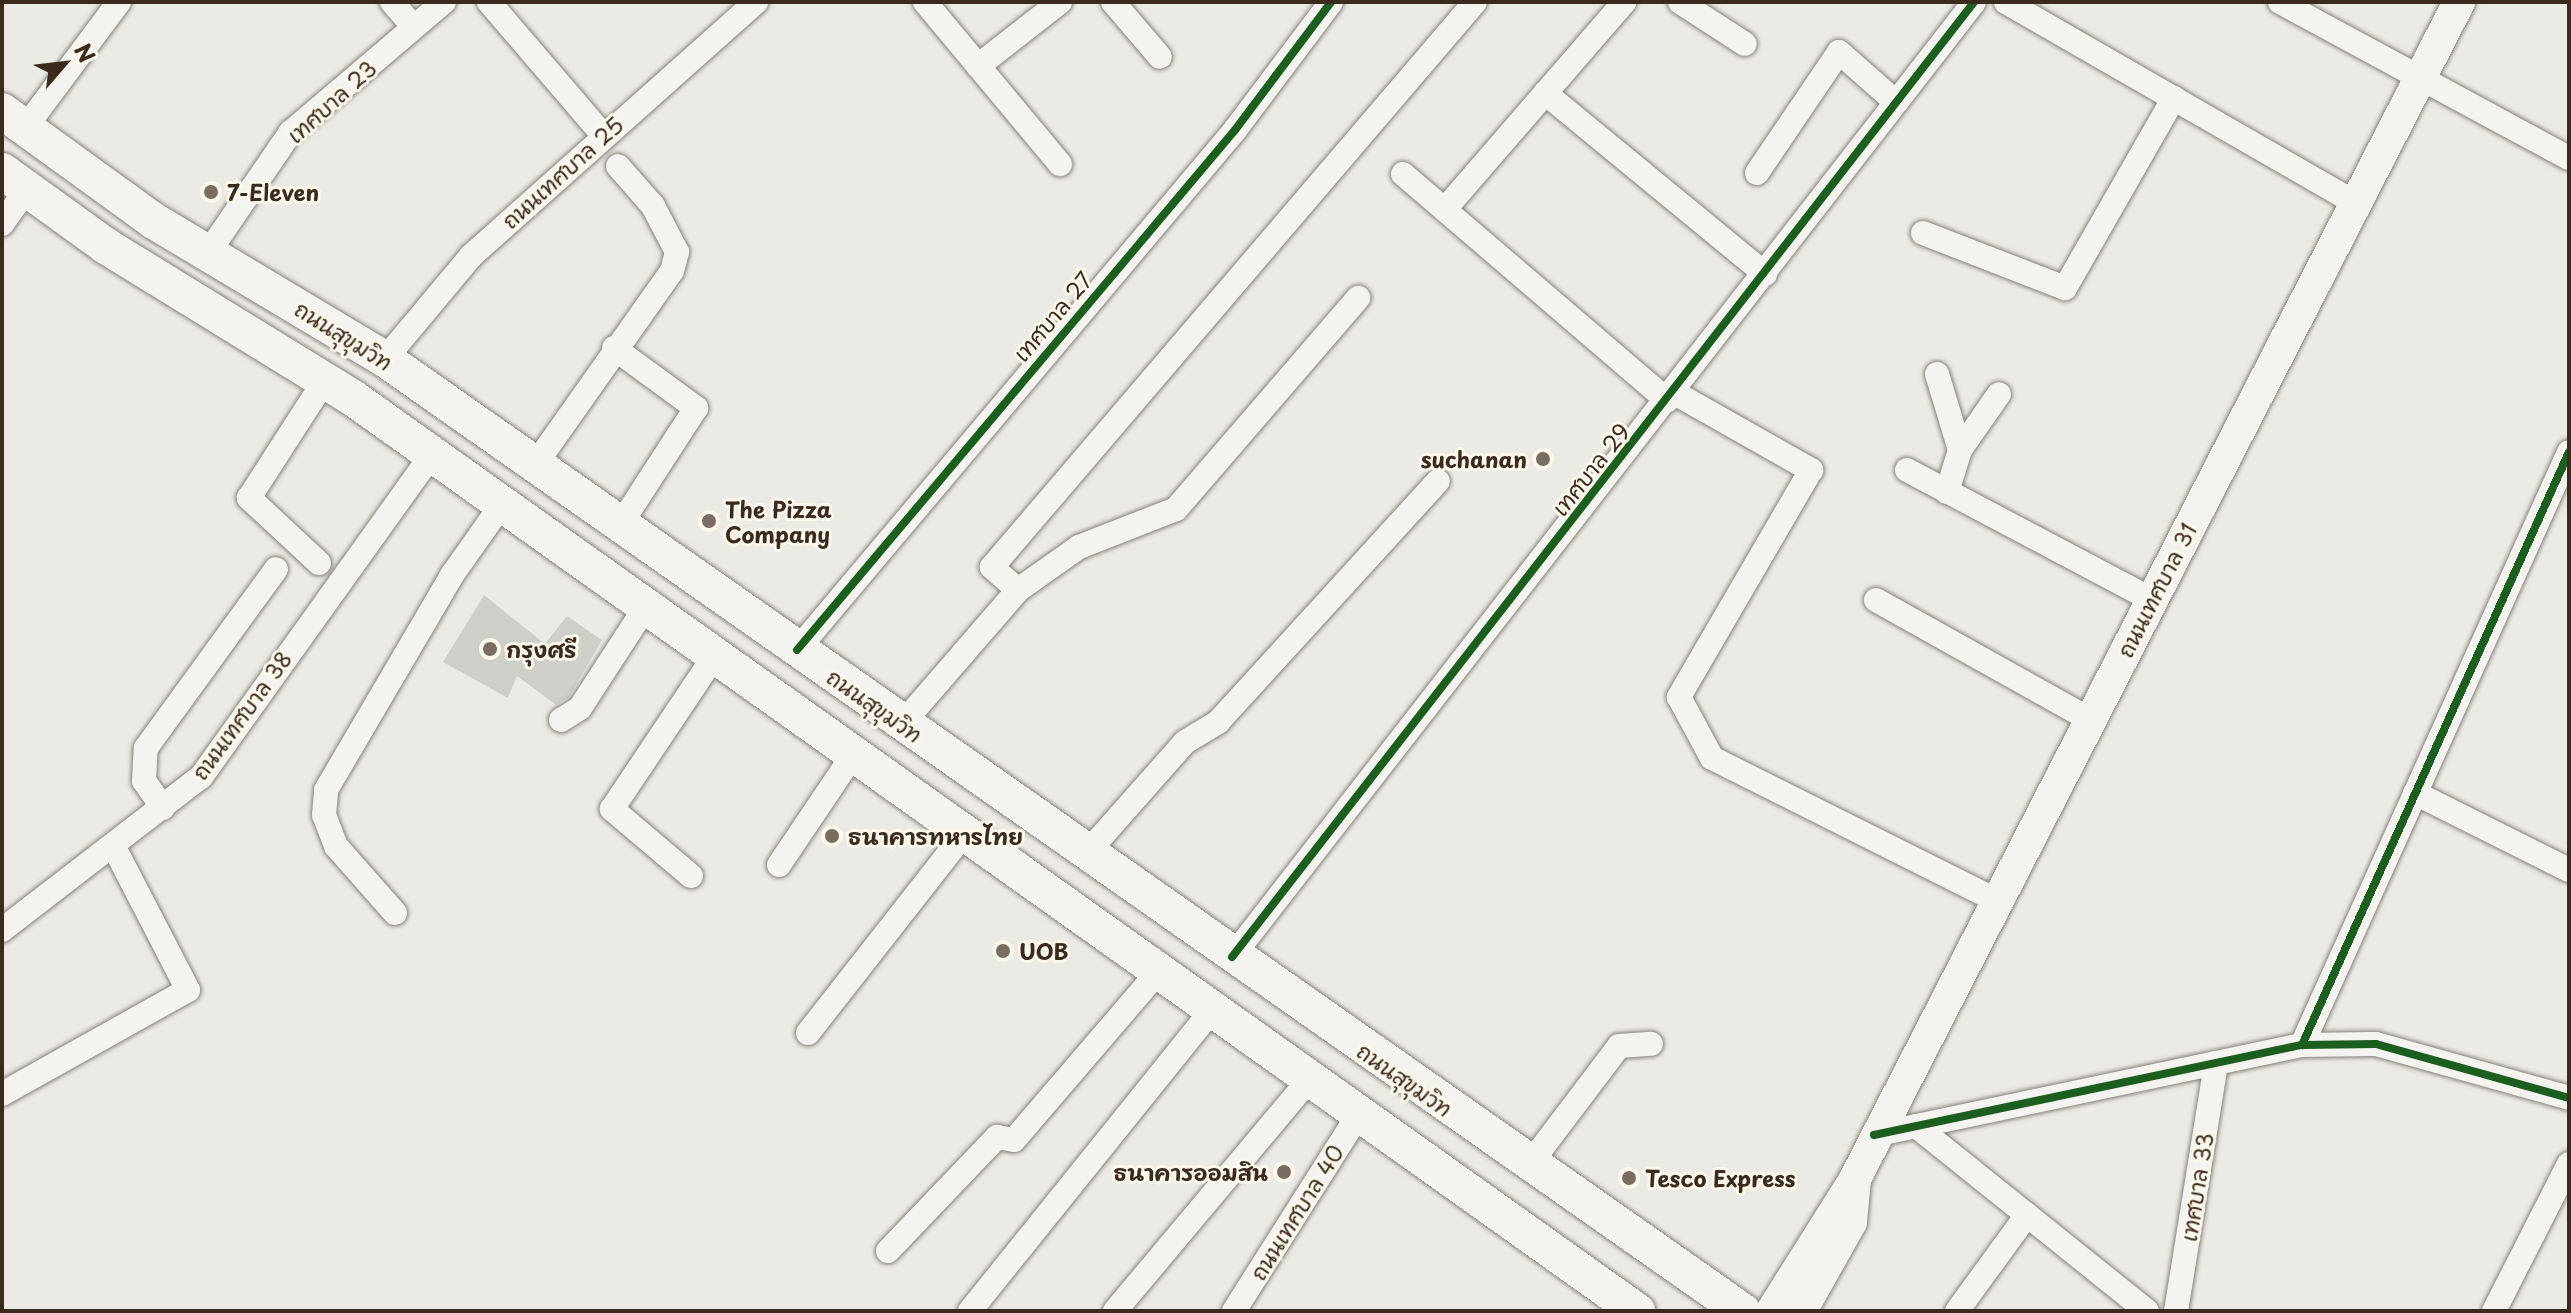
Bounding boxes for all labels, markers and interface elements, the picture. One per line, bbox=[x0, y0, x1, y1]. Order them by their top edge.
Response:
north arrow bbox=[24, 24, 104, 104]
text: N bbox=[67, 37, 104, 68]
street label: เทศบาล 23 bbox=[281, 54, 381, 148]
street label: ถนนเทศบาล 25 bbox=[496, 111, 628, 233]
place label: 7-Eleven bbox=[227, 179, 319, 205]
marker: 7-Eleven bbox=[202, 183, 220, 201]
street label: เทศบาล 27 bbox=[1007, 266, 1097, 366]
street label: ถนนสุขุมวิท bbox=[290, 295, 398, 375]
street label: เทศบาล 29 bbox=[1546, 418, 1634, 520]
place label: suchanan bbox=[1421, 446, 1527, 472]
marker: suchanan bbox=[1534, 450, 1552, 468]
place label: The Pizza Company bbox=[725, 495, 832, 546]
marker: The Pizza Company bbox=[700, 512, 718, 530]
street label: ถนนเทศบาล 31 bbox=[2111, 519, 2201, 661]
place label: กรุงศรี bbox=[506, 636, 576, 662]
marker: กรุงศรี bbox=[481, 640, 499, 658]
street label: ถนนเทศบาล 38 bbox=[186, 646, 296, 784]
street label: ถนนสุขุมวิท bbox=[822, 663, 928, 747]
place label: ธนาคารทหารไทย bbox=[848, 823, 1023, 849]
marker: ธนาคารทหารไทย bbox=[823, 827, 841, 845]
place label: UOB bbox=[1019, 938, 1069, 964]
marker: UOB bbox=[994, 942, 1012, 960]
street label: ถนนสุขุมวิท bbox=[1352, 1037, 1458, 1121]
street label: เทศบาล 33 bbox=[2174, 1131, 2218, 1243]
street label: ถนนเทศบาล 40 bbox=[1244, 1139, 1348, 1285]
place label: ธนาคารออมสิน bbox=[1114, 1159, 1268, 1185]
marker: ธนาคารออมสิน bbox=[1275, 1163, 1293, 1181]
place label: Tesco Express bbox=[1645, 1165, 1795, 1191]
marker: Tesco Express bbox=[1620, 1169, 1638, 1187]

